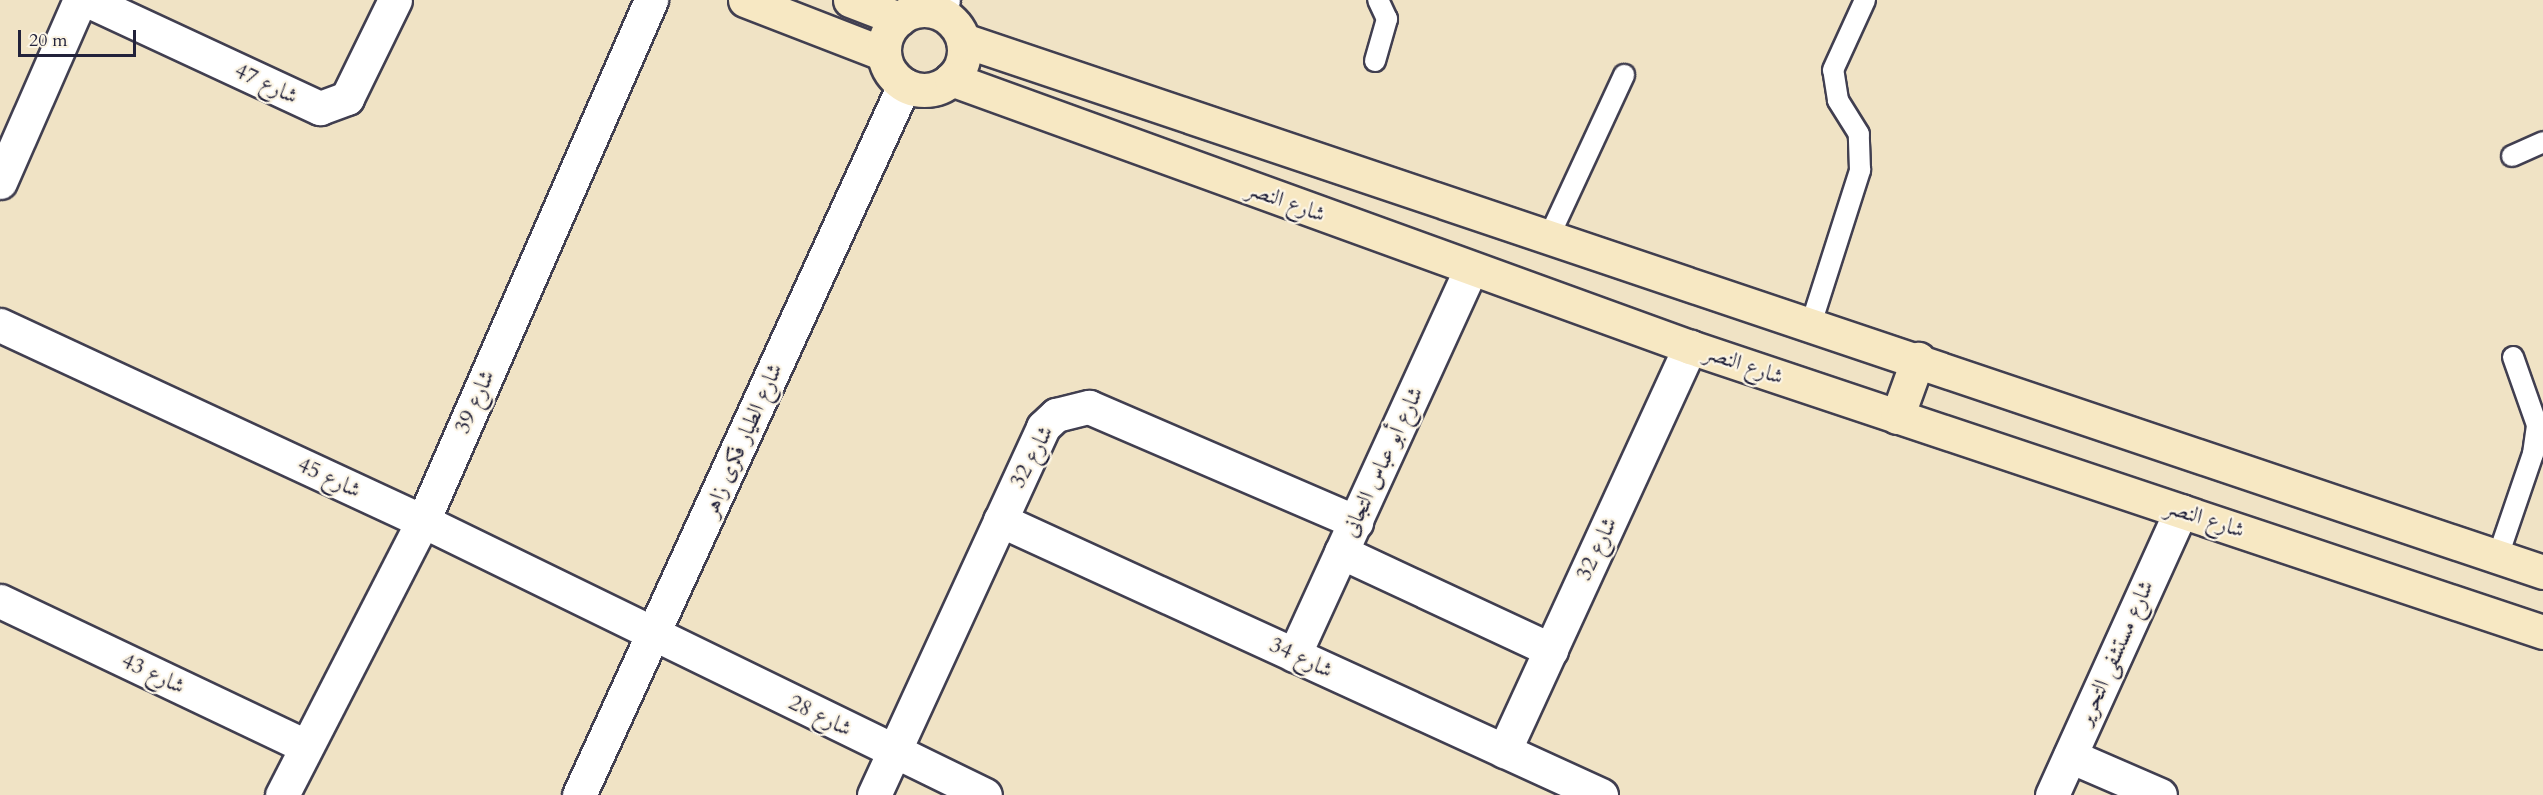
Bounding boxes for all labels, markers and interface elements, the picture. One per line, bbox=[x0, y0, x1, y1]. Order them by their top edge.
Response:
scale bar bbox=[21, 18, 140, 56]
text: 20 m bbox=[29, 28, 68, 53]
street label: شارع 47 bbox=[230, 58, 302, 110]
street label: شارع النصر bbox=[1243, 176, 1329, 228]
street label: شارع النصر bbox=[1701, 339, 1787, 391]
street label: شارع الطيار فكرى زاهر bbox=[697, 359, 789, 521]
street label: شارع 39 bbox=[449, 366, 501, 438]
street label: شارع أبو عباس التجانى bbox=[1337, 383, 1429, 541]
street label: شارع 32 bbox=[1005, 421, 1059, 493]
street label: شارع 45 bbox=[293, 452, 365, 504]
street label: شارع النصر bbox=[2162, 494, 2248, 544]
street label: شارع 32 bbox=[1571, 513, 1623, 585]
street label: شارع مستشفى التحرير bbox=[2072, 576, 2160, 730]
street label: شارع 34 bbox=[1265, 632, 1337, 684]
street label: شارع 43 bbox=[117, 648, 189, 700]
street label: شارع 28 bbox=[784, 690, 856, 742]

